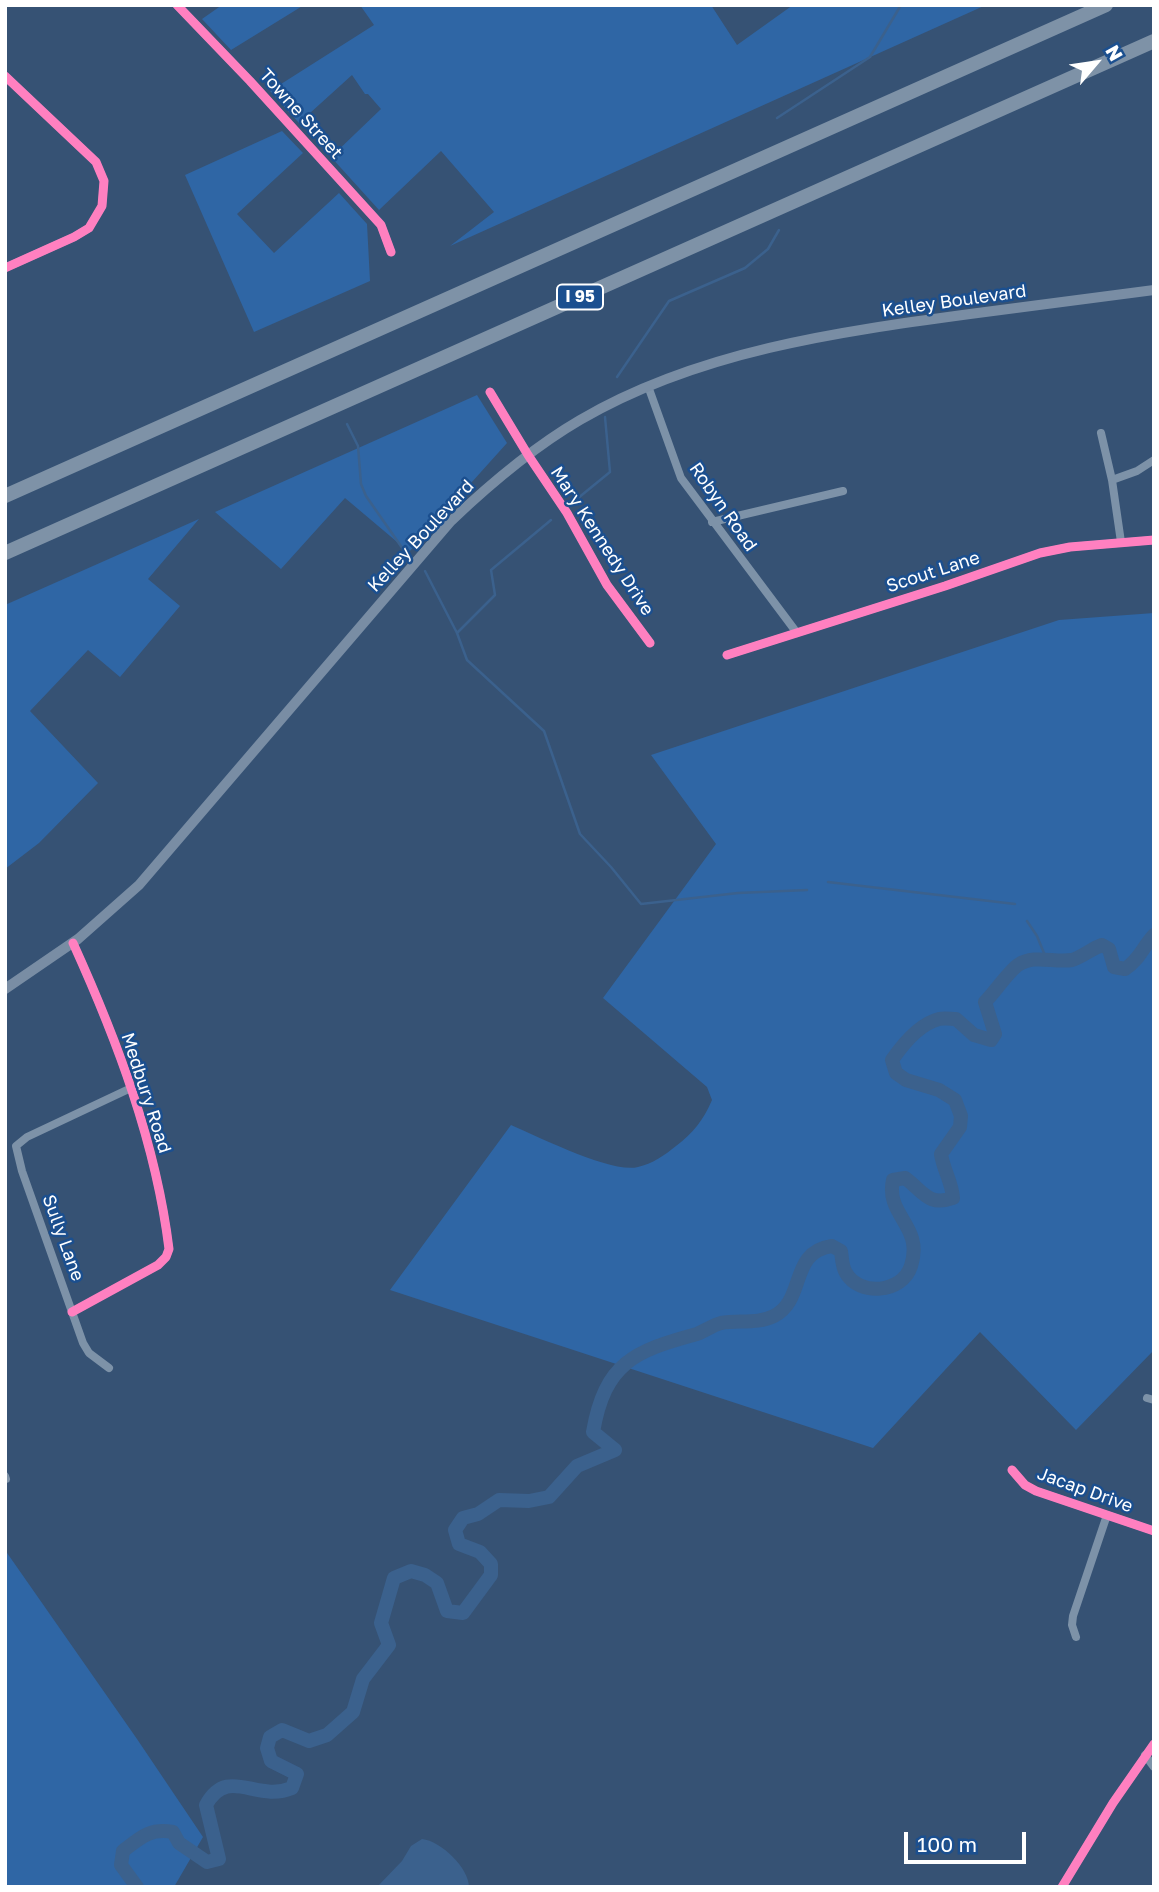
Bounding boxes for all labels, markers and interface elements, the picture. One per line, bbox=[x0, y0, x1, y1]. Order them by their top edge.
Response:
north arrow bbox=[1061, 28, 1131, 98]
text: N bbox=[1101, 41, 1128, 64]
street label: Towne Street bbox=[255, 64, 347, 164]
street label: Kelley Boulevard bbox=[880, 280, 1028, 322]
road number: I 95 bbox=[557, 284, 603, 310]
street label: Robyn Road bbox=[685, 458, 761, 556]
street label: Mary Kennedy Drive bbox=[546, 463, 658, 619]
street label: Kelley Boulevard bbox=[363, 475, 479, 597]
street label: Scout Lane bbox=[884, 547, 982, 597]
street label: Medbury Road bbox=[116, 1030, 176, 1156]
street label: Sully Lane bbox=[37, 1192, 89, 1284]
street label: Jacap Drive bbox=[1034, 1463, 1136, 1517]
scale bar bbox=[907, 1818, 1030, 1862]
text: 100 m bbox=[917, 1831, 977, 1857]

